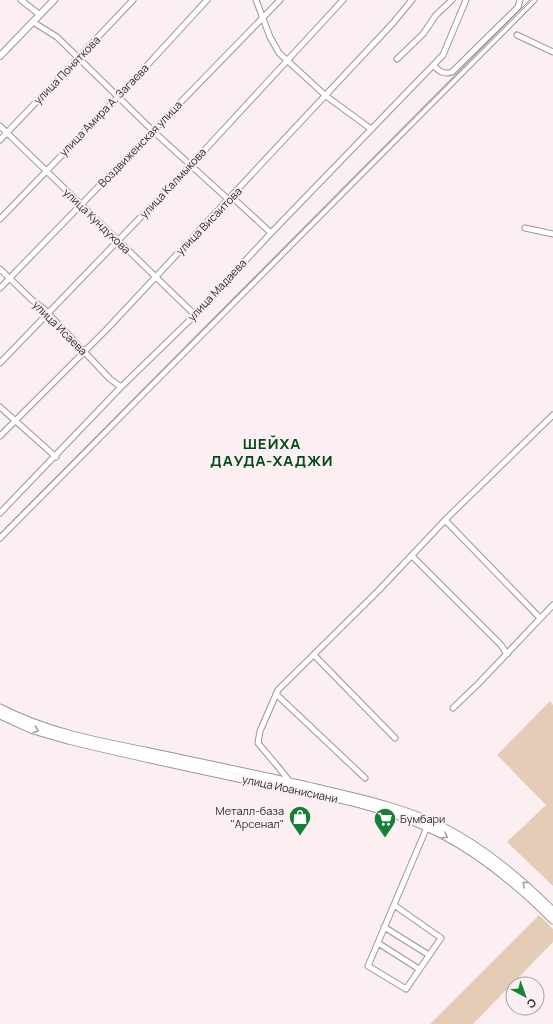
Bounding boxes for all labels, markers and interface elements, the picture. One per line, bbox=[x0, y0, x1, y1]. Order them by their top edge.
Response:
street label: улица Поняткова bbox=[30, 32, 103, 107]
street label: улица Амира А. Загаева bbox=[56, 60, 152, 159]
street label: Воздвиженская улица bbox=[94, 97, 185, 190]
street label: улица Калмыкова bbox=[136, 144, 209, 221]
street label: улица Висаитова bbox=[172, 184, 245, 258]
street label: улица Кундухова bbox=[60, 185, 134, 257]
street label: улица Мадаева bbox=[184, 255, 249, 324]
street label: улица Исаева bbox=[30, 297, 91, 358]
district label: ШЕЙХА ДАУДА-ХАДЖИ bbox=[210, 433, 334, 471]
one-way arrow bbox=[32, 726, 39, 734]
street label: улица Иоанисиани bbox=[241, 771, 339, 806]
place label: Металл-база "Арсенал" bbox=[215, 803, 284, 831]
shop icon: Металл-база "Арсенал" bbox=[287, 804, 313, 837]
supermarket icon: Бумбари bbox=[372, 806, 398, 839]
place label: Бумбари bbox=[400, 811, 445, 826]
one-way arrow bbox=[441, 832, 448, 839]
one-way arrow bbox=[522, 881, 530, 889]
north arrow bbox=[505, 976, 545, 1016]
text: С bbox=[524, 996, 540, 1012]

